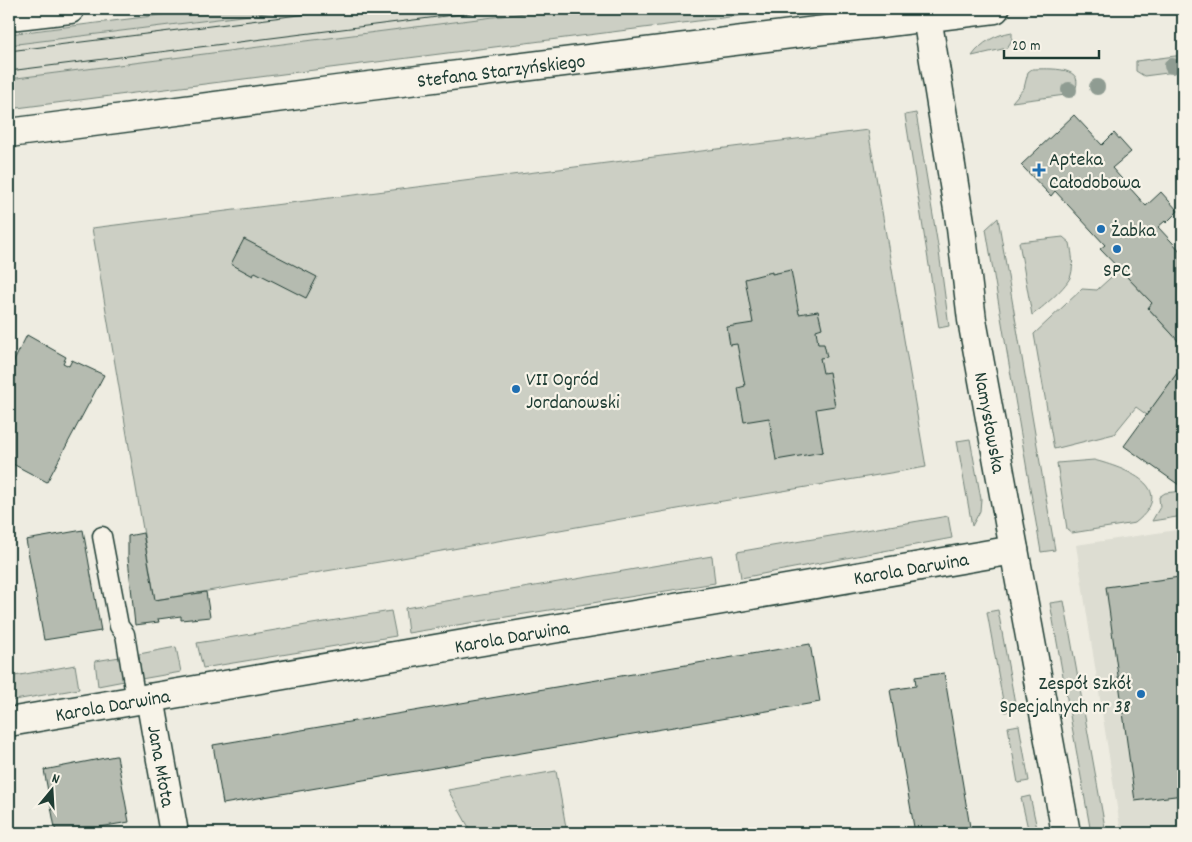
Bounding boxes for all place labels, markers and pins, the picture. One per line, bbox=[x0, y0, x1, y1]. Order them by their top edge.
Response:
place label: Apteka Całodobowa bbox=[1049, 147, 1141, 198]
marker: Apteka Całodobowa bbox=[1033, 164, 1045, 176]
place label: Żabka bbox=[1111, 218, 1156, 246]
marker: Żabka bbox=[1095, 223, 1107, 235]
marker: SPC bbox=[1111, 243, 1123, 255]
place label: SPC bbox=[1103, 258, 1131, 286]
place label: VII Ogród Jordanowski bbox=[526, 367, 620, 418]
marker: VII Ogród Jordanowski bbox=[510, 383, 522, 395]
place label: Zespół Szkół Specjalnych nr 38 bbox=[999, 671, 1131, 722]
marker: Zespół Szkół Specjalnych nr 38 bbox=[1135, 688, 1147, 700]

